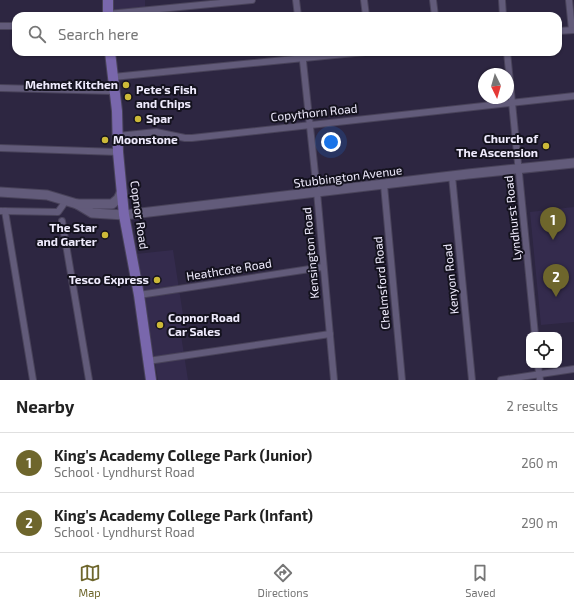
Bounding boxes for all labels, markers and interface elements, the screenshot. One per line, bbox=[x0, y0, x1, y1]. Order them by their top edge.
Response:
search box bbox=[12, 12, 562, 56]
icon: search bbox=[26, 23, 48, 45]
text: Search here bbox=[58, 25, 139, 43]
north arrow bbox=[478, 68, 514, 104]
place label: Mehmet Kitchen bbox=[25, 77, 118, 91]
marker: Mehmet Kitchen bbox=[121, 80, 131, 90]
place label: Pete's Fish and Chips bbox=[136, 82, 197, 110]
marker: Pete's Fish and Chips bbox=[123, 92, 133, 102]
street label: Copythorn Road bbox=[270, 100, 358, 124]
place label: Spar bbox=[146, 111, 172, 125]
marker: Spar bbox=[133, 114, 143, 124]
place label: Church of The Ascension bbox=[456, 131, 539, 159]
place label: Moonstone bbox=[113, 132, 178, 146]
your location bbox=[321, 132, 341, 152]
marker: Moonstone bbox=[100, 135, 110, 145]
marker: Church of The Ascension bbox=[541, 141, 551, 151]
street label: Stubbington Avenue bbox=[293, 162, 403, 190]
street label: Lyndhurst Road bbox=[501, 175, 523, 261]
street label: Copnor Road bbox=[128, 180, 152, 250]
street label: Kensington Road bbox=[299, 207, 321, 299]
pin: 1 bbox=[540, 207, 566, 240]
place label: The Star and Garter bbox=[37, 220, 97, 248]
marker: The Star and Garter bbox=[100, 230, 110, 240]
street label: Chelmsford Road bbox=[370, 236, 392, 330]
street label: Kenyon Road bbox=[439, 243, 461, 315]
street label: Heathcote Road bbox=[185, 255, 273, 283]
pin: 2 bbox=[543, 264, 569, 297]
place label: Tesco Express bbox=[69, 272, 149, 286]
marker: Tesco Express bbox=[152, 275, 162, 285]
place label: Copnor Road Car Sales bbox=[168, 310, 240, 338]
marker: Copnor Road Car Sales bbox=[155, 320, 165, 330]
map controls bbox=[526, 332, 562, 368]
button: locate bbox=[526, 332, 562, 368]
text: Nearby bbox=[16, 396, 74, 416]
text: 2 results bbox=[506, 398, 558, 414]
text: King's Academy College Park (Junior) bbox=[54, 446, 312, 464]
text: 1 bbox=[26, 455, 32, 471]
text: 260 m bbox=[521, 455, 558, 471]
text: School · Lyndhurst Road bbox=[54, 464, 195, 480]
text: King's Academy College Park (Infant) bbox=[54, 506, 313, 524]
text: 2 bbox=[25, 515, 33, 531]
text: 290 m bbox=[521, 515, 558, 531]
text: School · Lyndhurst Road bbox=[54, 524, 195, 540]
tab: Map bbox=[79, 562, 101, 599]
tab: Directions bbox=[258, 562, 308, 599]
tab: Saved bbox=[465, 562, 496, 599]

